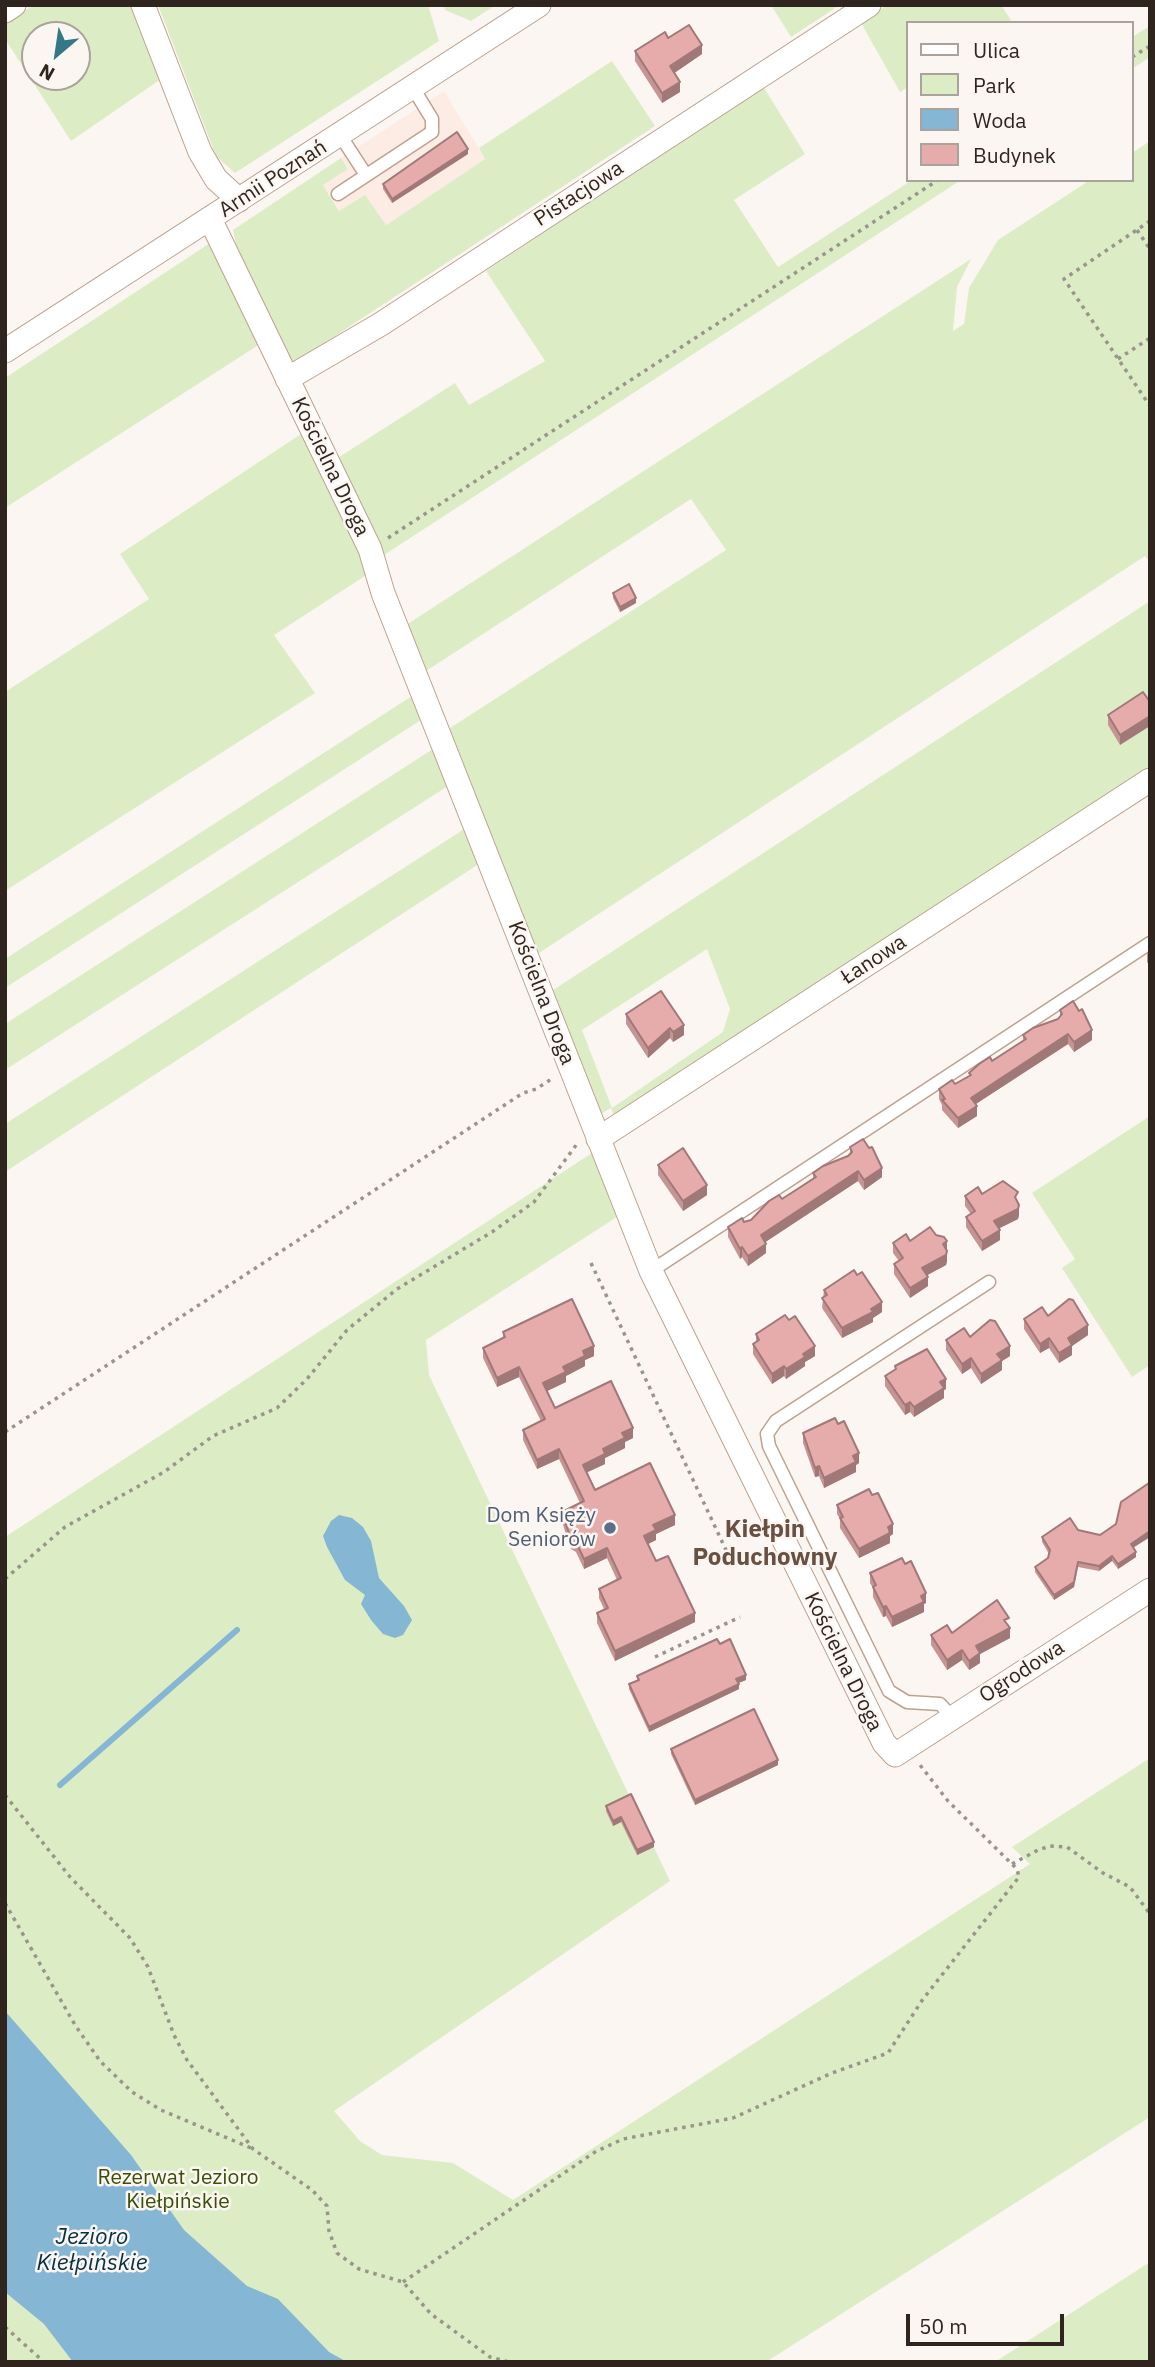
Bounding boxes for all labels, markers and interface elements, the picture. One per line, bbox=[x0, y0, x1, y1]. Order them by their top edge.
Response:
north arrow bbox=[21, 21, 91, 91]
legend bbox=[906, 21, 1134, 182]
text: Ulica bbox=[973, 36, 1020, 64]
text: N bbox=[35, 59, 59, 86]
text: Park bbox=[973, 71, 1016, 99]
text: Woda bbox=[973, 106, 1027, 134]
street label: Armii Poznań bbox=[214, 135, 332, 223]
text: Budynek bbox=[973, 141, 1056, 169]
street label: Pistacjowa bbox=[530, 156, 628, 232]
street label: Kościelna Droga bbox=[285, 393, 375, 541]
street label: Kościelna Droga bbox=[502, 918, 580, 1068]
street label: Łanowa bbox=[837, 930, 911, 990]
place label: Dom Księży Seniorów bbox=[486, 1503, 596, 1553]
district label: Kiełpin Poduchowny bbox=[693, 1516, 837, 1572]
marker: Dom Księży Seniorów bbox=[602, 1520, 618, 1536]
street label: Kościelna Droga bbox=[798, 1588, 888, 1736]
street label: Ogrodowa bbox=[975, 1635, 1069, 1709]
park label: Rezerwat Jezioro Kiełpińskie bbox=[97, 2165, 259, 2215]
water label: Jezioro Kiełpińskie bbox=[37, 2223, 147, 2277]
scale bar bbox=[910, 2300, 1068, 2344]
text: 50 m bbox=[919, 2312, 968, 2340]

